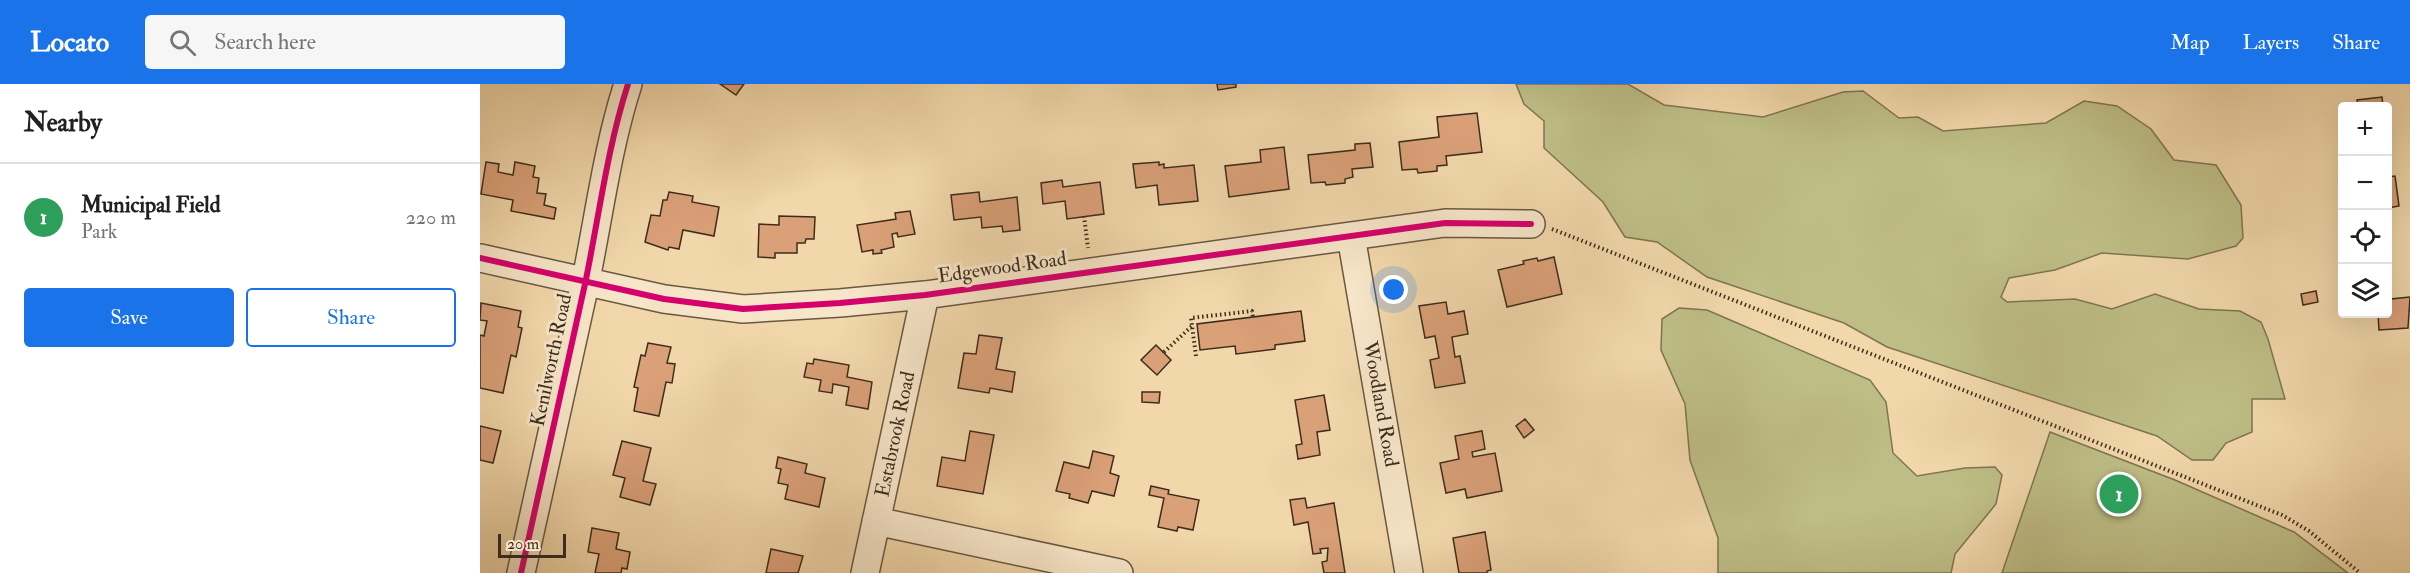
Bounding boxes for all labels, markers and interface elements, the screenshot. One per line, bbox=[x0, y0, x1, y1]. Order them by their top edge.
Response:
search box bbox=[145, 15, 565, 69]
text: Locato bbox=[30, 25, 109, 60]
icon: search bbox=[166, 26, 199, 59]
text: Search here bbox=[214, 28, 316, 56]
text: Map bbox=[2170, 29, 2210, 56]
text: Layers bbox=[2243, 29, 2299, 56]
text: Share bbox=[2332, 29, 2380, 56]
map controls bbox=[2338, 102, 2392, 318]
button: + bbox=[2338, 102, 2392, 156]
text: Nearby bbox=[24, 107, 102, 139]
button: − bbox=[2338, 156, 2392, 210]
text: Municipal Field bbox=[81, 191, 220, 219]
text: 1 bbox=[40, 205, 47, 230]
text: 220 m bbox=[406, 205, 456, 230]
button: locate bbox=[2338, 210, 2392, 264]
text: Park bbox=[81, 219, 117, 244]
street label: Edgewood Road bbox=[936, 246, 1068, 288]
button: layers bbox=[2338, 264, 2392, 318]
your location bbox=[1379, 275, 1408, 304]
button: Save bbox=[24, 288, 234, 347]
button: Share bbox=[246, 288, 456, 347]
street label: Kenilworth Road bbox=[525, 291, 577, 429]
street label: Woodland Road bbox=[1357, 338, 1404, 469]
street label: Estabrook Road bbox=[869, 369, 921, 499]
pin: 1 bbox=[2100, 472, 2138, 516]
scale bar bbox=[498, 531, 566, 558]
text: 20 m bbox=[507, 534, 539, 554]

